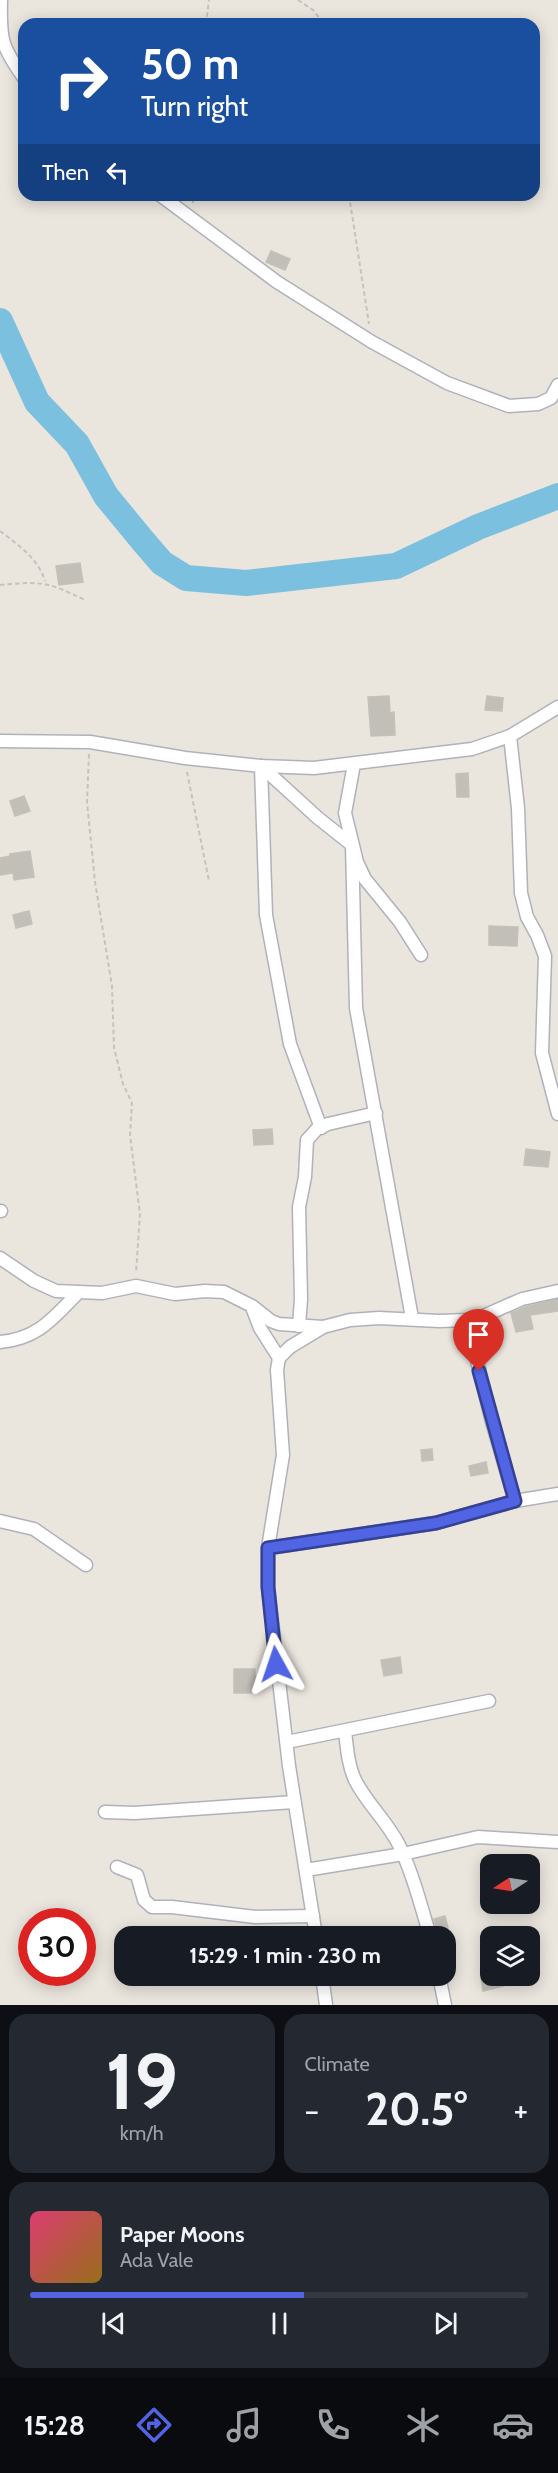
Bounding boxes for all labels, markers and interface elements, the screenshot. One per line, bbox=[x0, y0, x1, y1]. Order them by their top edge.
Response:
text: 50 m bbox=[141, 38, 239, 90]
icon: right bbox=[42, 42, 120, 120]
text: Turn right bbox=[141, 90, 248, 123]
icon: left bbox=[101, 156, 134, 189]
text: Then bbox=[42, 159, 89, 186]
pin bbox=[453, 1309, 504, 1371]
icon: arrive bbox=[462, 1318, 495, 1351]
position arrow bbox=[244, 1632, 308, 1696]
north arrow bbox=[480, 1854, 540, 1914]
map controls bbox=[480, 1854, 540, 1986]
speed limit sign: 30 bbox=[18, 1908, 96, 1986]
button: layers bbox=[480, 1926, 540, 1986]
text: 15:29 · 1 min · 230 m bbox=[189, 1942, 381, 1969]
text: 19 bbox=[105, 2034, 178, 2129]
text: Climate bbox=[305, 2052, 370, 2076]
text: 20.5° bbox=[365, 2082, 467, 2136]
text: − bbox=[305, 2090, 319, 2130]
text: + bbox=[513, 2090, 528, 2130]
text: km/h bbox=[120, 2121, 164, 2145]
text: Paper Moons bbox=[120, 2221, 244, 2248]
text: Ada Vale bbox=[120, 2248, 193, 2272]
icon: previous bbox=[97, 2307, 130, 2340]
icon: pause bbox=[263, 2307, 296, 2340]
icon: next bbox=[429, 2307, 462, 2340]
icon: directions bbox=[133, 2404, 175, 2446]
icon: music bbox=[223, 2404, 265, 2446]
icon: phone bbox=[312, 2404, 354, 2446]
icon: climate bbox=[402, 2404, 444, 2446]
icon: car bbox=[492, 2404, 534, 2446]
text: 15:28 bbox=[24, 2409, 85, 2442]

